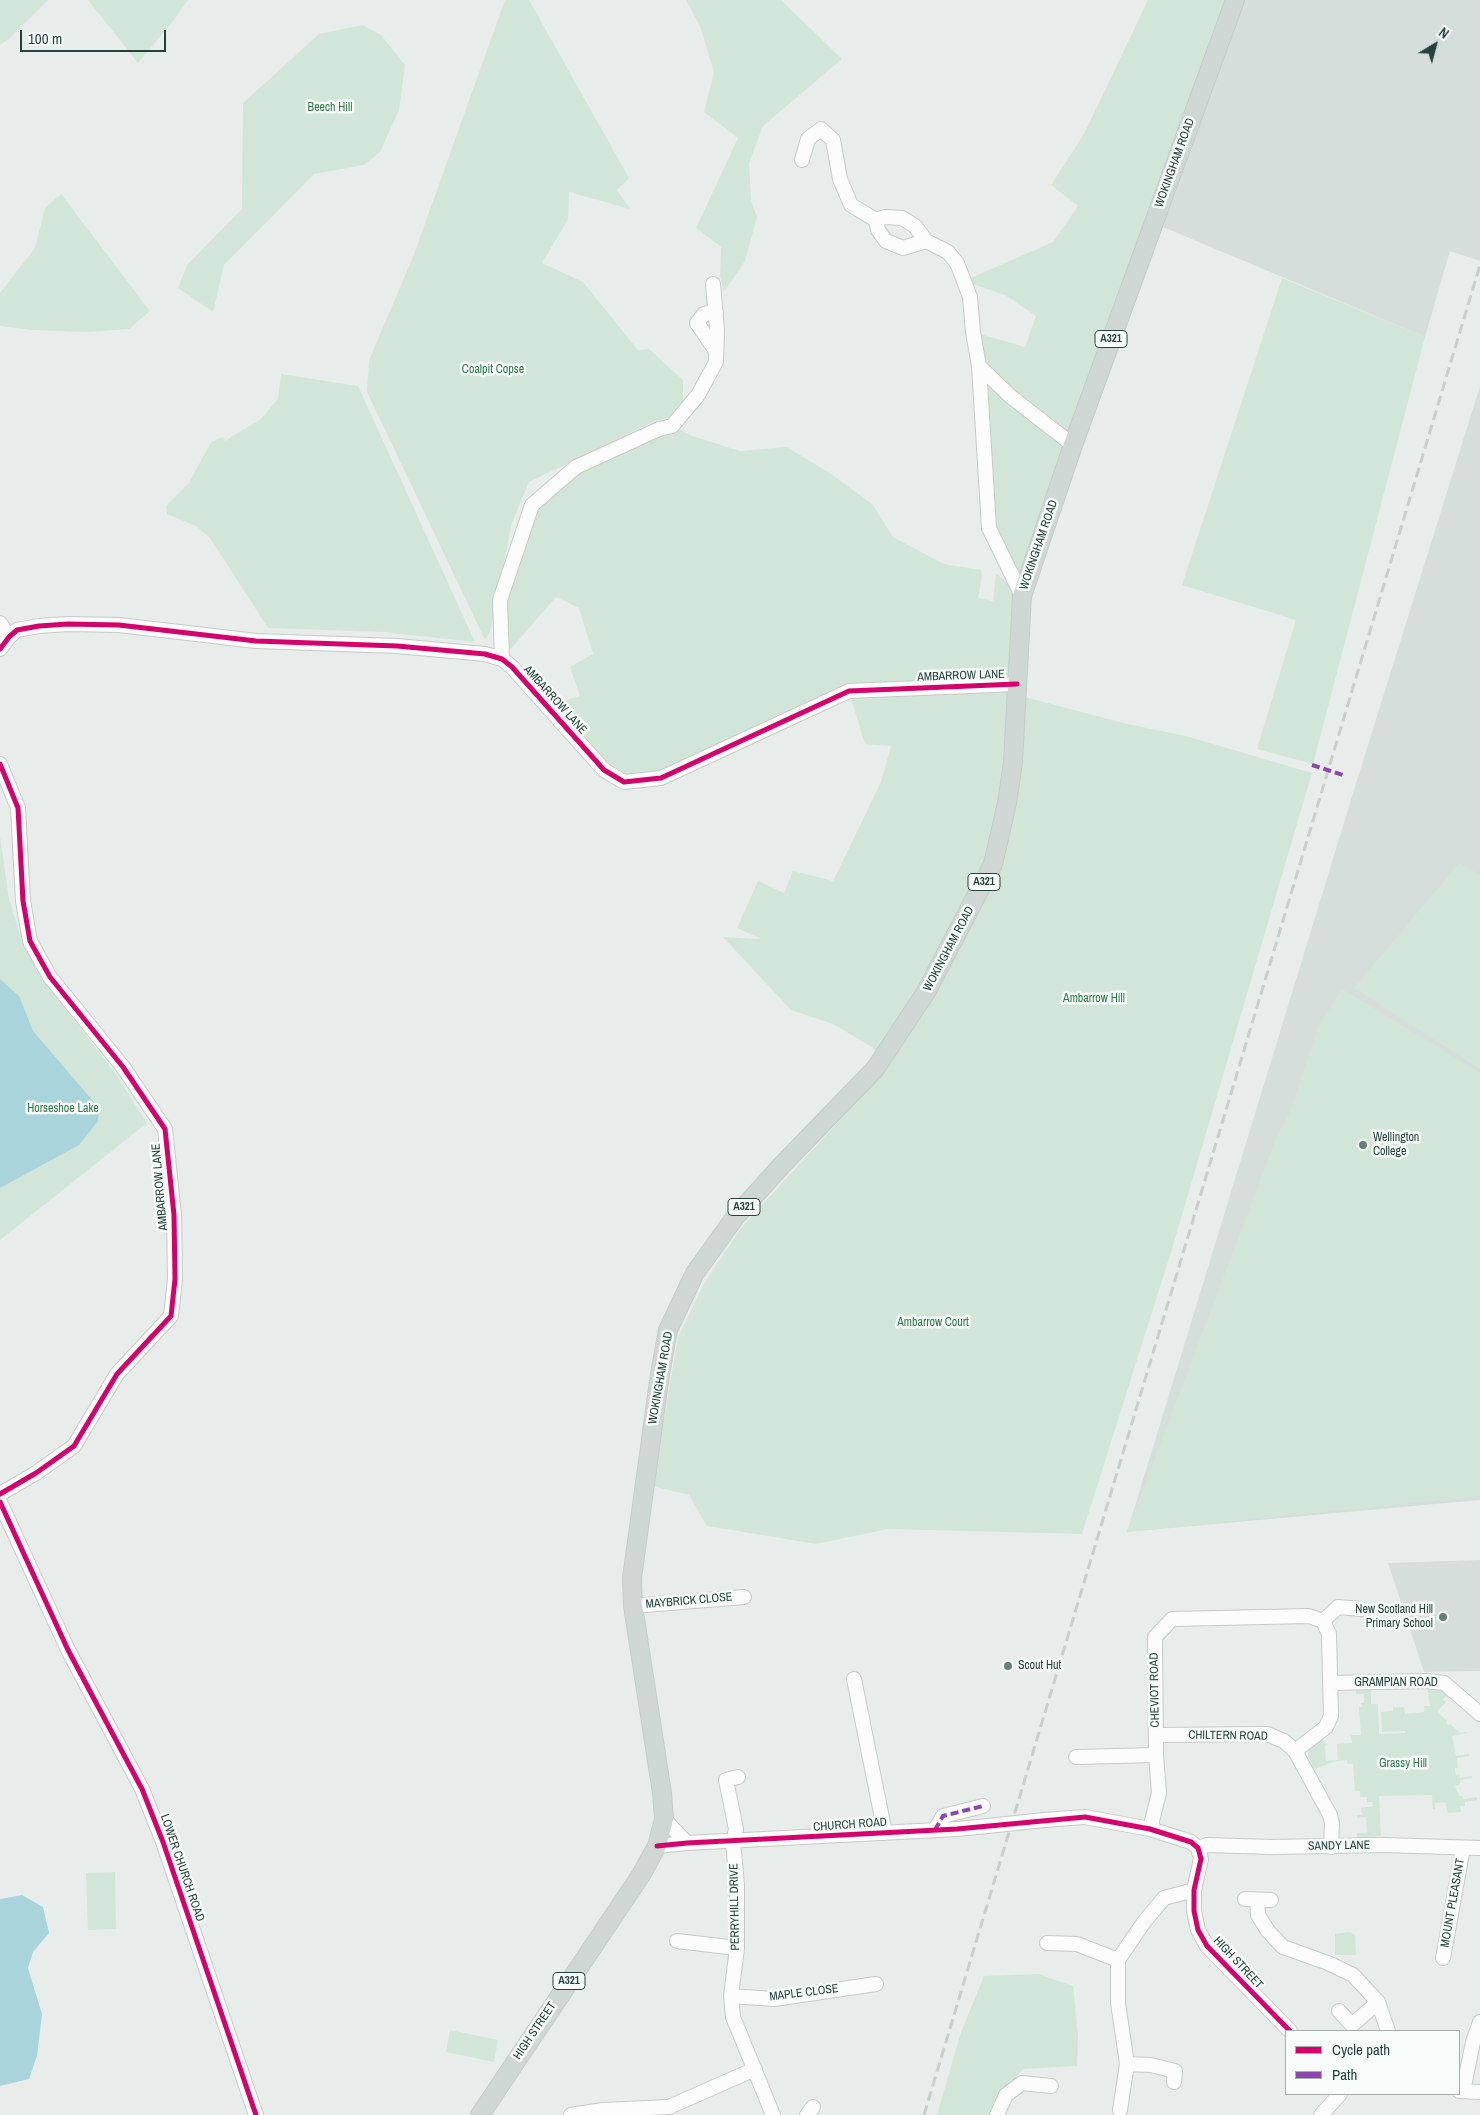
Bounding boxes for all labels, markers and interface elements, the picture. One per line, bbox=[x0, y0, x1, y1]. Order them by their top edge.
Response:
scale bar bbox=[22, 20, 169, 52]
north arrow bbox=[1410, 20, 1460, 70]
text: N bbox=[1435, 23, 1453, 43]
text: 100 m bbox=[28, 28, 62, 49]
park label: Beech Hill bbox=[308, 101, 352, 115]
street label: WOKINGHAM ROAD bbox=[1152, 116, 1198, 210]
road number: A321 bbox=[1095, 330, 1127, 348]
park label: Coalpit Copse bbox=[462, 363, 524, 377]
street label: WOKINGHAM ROAD bbox=[1017, 498, 1061, 592]
street label: AMBARROW LANE bbox=[520, 663, 590, 737]
street label: AMBARROW LANE bbox=[917, 667, 1005, 685]
road number: A321 bbox=[968, 874, 1000, 890]
street label: WOKINGHAM ROAD bbox=[921, 904, 977, 994]
park label: Ambarrow Hill bbox=[1063, 992, 1125, 1006]
park label: Horseshoe Lake bbox=[27, 1102, 99, 1116]
place label: Wellington College bbox=[1373, 1131, 1419, 1159]
marker: Wellington College bbox=[1357, 1139, 1369, 1151]
street label: AMBARROW LANE bbox=[149, 1143, 171, 1231]
road number: A321 bbox=[728, 1198, 760, 1216]
park label: Ambarrow Court bbox=[897, 1316, 969, 1330]
street label: WOKINGHAM ROAD bbox=[646, 1330, 676, 1426]
street label: MAYBRICK CLOSE bbox=[645, 1590, 733, 1612]
place label: New Scotland Hill Primary School bbox=[1355, 1603, 1433, 1631]
marker: New Scotland Hill Primary School bbox=[1437, 1611, 1449, 1623]
street label: CHEVIOT ROAD bbox=[1147, 1652, 1163, 1728]
place label: Scout Hut bbox=[1018, 1659, 1061, 1673]
marker: Scout Hut bbox=[1002, 1660, 1014, 1672]
street label: GRAMPIAN ROAD bbox=[1354, 1676, 1438, 1690]
street label: CHILTERN ROAD bbox=[1188, 1728, 1268, 1744]
park label: Grassy Hill bbox=[1379, 1757, 1427, 1771]
street label: LOWER CHURCH ROAD bbox=[157, 1812, 207, 1924]
street label: CHURCH ROAD bbox=[813, 1815, 887, 1835]
street label: SANDY LANE bbox=[1308, 1838, 1370, 1854]
street label: MOUNT PLEASANT bbox=[1438, 1857, 1468, 1949]
street label: PERRYHILL DRIVE bbox=[727, 1863, 743, 1951]
street label: HIGH STREET bbox=[1210, 1934, 1266, 1992]
road number: A321 bbox=[553, 1972, 585, 1990]
street label: MAPLE CLOSE bbox=[769, 1982, 839, 2004]
street label: HIGH STREET bbox=[511, 2000, 559, 2062]
legend bbox=[1285, 2030, 1460, 2095]
text: Cycle path bbox=[1332, 2039, 1390, 2060]
text: Path bbox=[1332, 2064, 1357, 2085]

